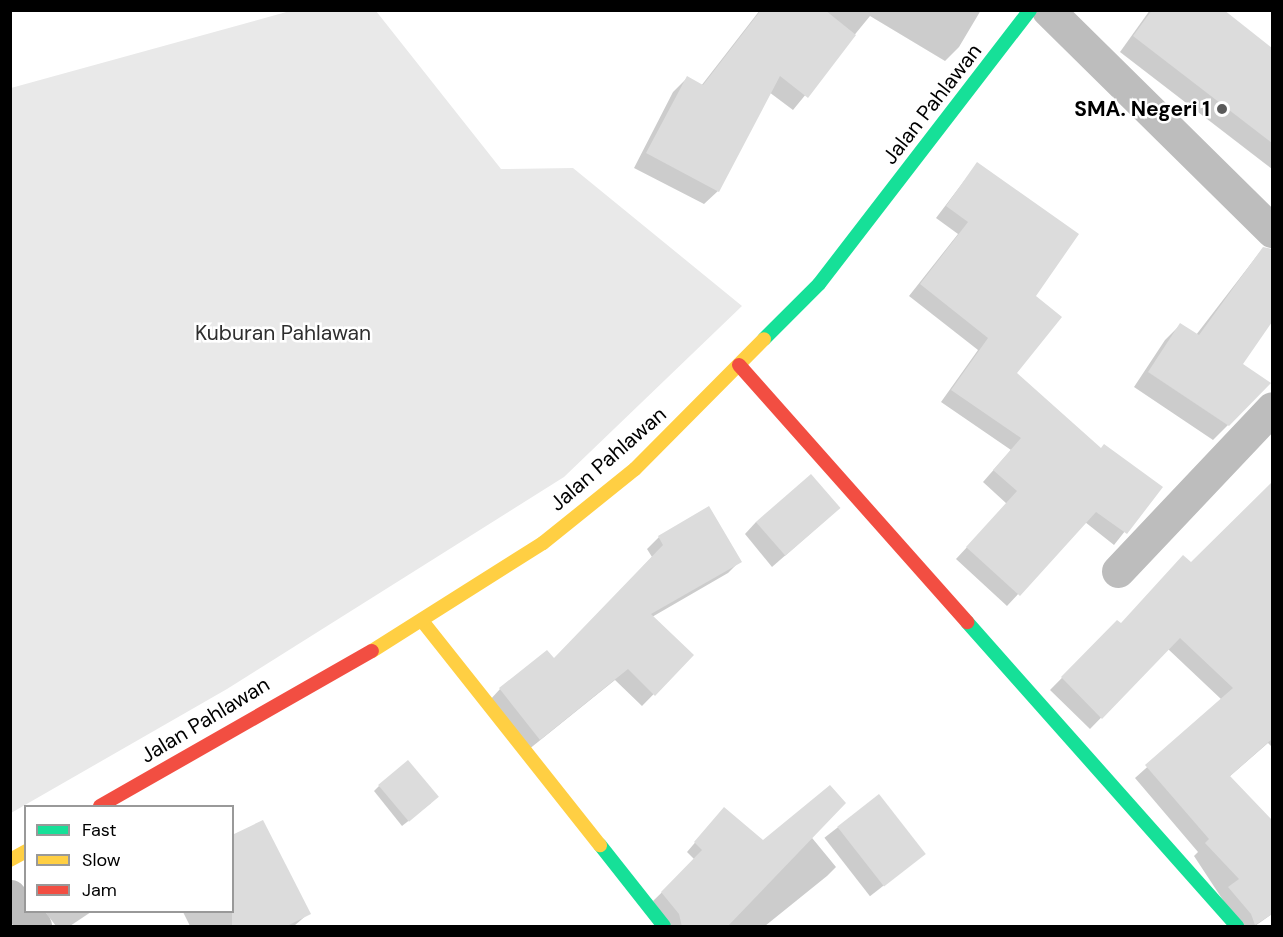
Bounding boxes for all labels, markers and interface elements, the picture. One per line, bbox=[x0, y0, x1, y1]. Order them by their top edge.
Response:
street label: Jalan Pahlawan bbox=[877, 39, 987, 169]
place label: SMA. Negeri 1 bbox=[1074, 96, 1210, 122]
marker: SMA. Negeri 1 bbox=[1215, 102, 1229, 116]
park label: Kuburan Pahlawan bbox=[195, 320, 371, 346]
street label: Jalan Pahlawan bbox=[545, 402, 671, 516]
street label: Jalan Pahlawan bbox=[136, 672, 274, 768]
legend bbox=[24, 805, 234, 913]
text: Fast bbox=[82, 818, 117, 842]
text: Slow bbox=[82, 848, 121, 872]
text: Jam bbox=[82, 878, 117, 902]

